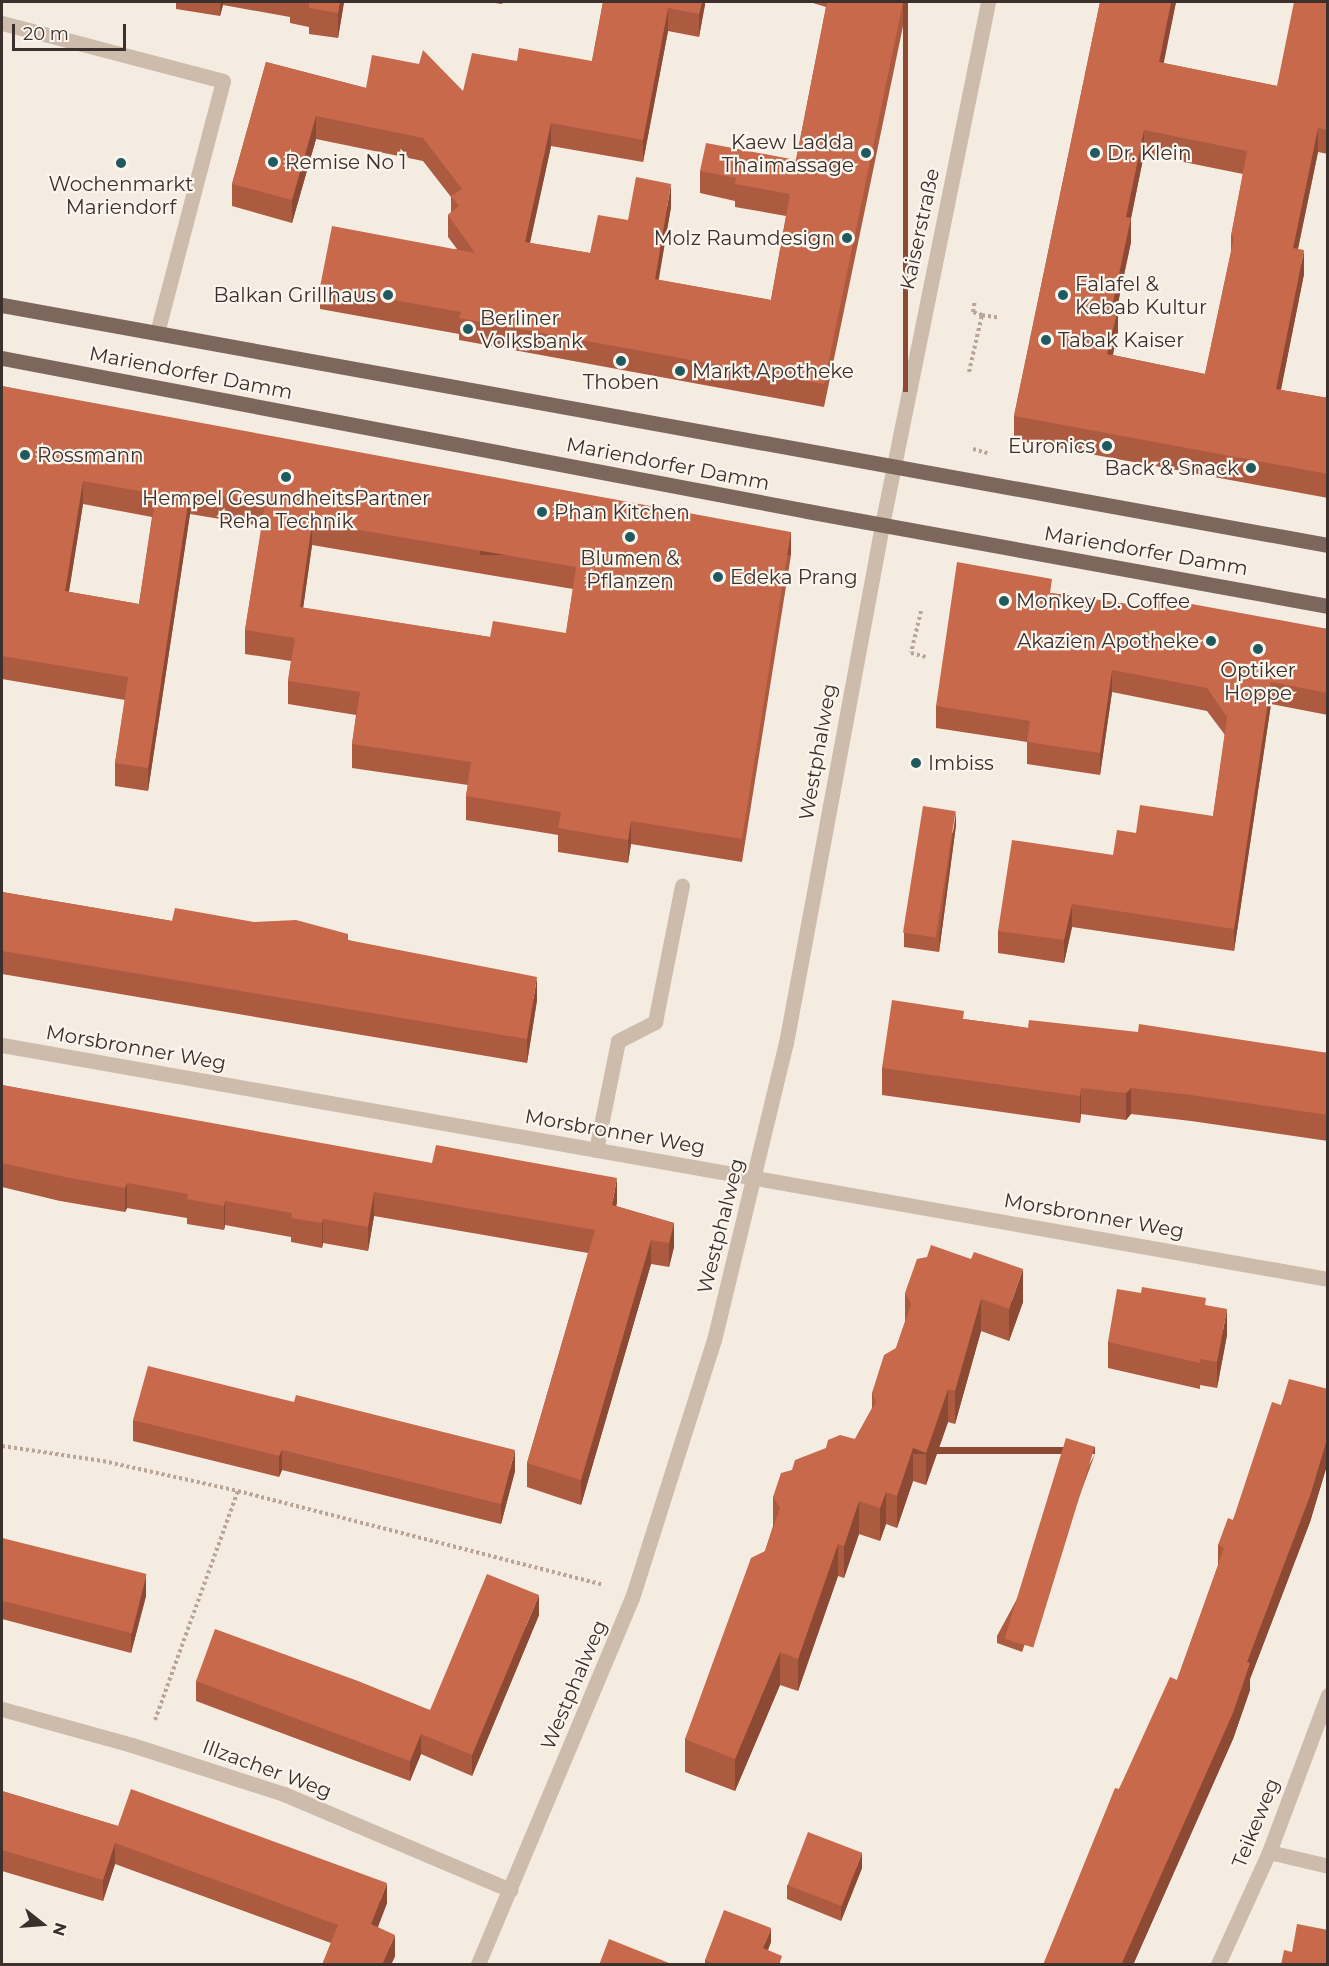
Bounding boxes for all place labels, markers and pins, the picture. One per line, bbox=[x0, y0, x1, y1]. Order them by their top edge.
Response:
place label: Kaew Ladda Thaimassage bbox=[722, 130, 854, 177]
place label: Dr. Klein bbox=[1107, 141, 1191, 165]
marker: Kaew Ladda Thaimassage bbox=[859, 146, 873, 160]
marker: Dr. Klein bbox=[1088, 146, 1102, 160]
place label: Remise No 1 bbox=[285, 150, 406, 174]
marker: Remise No 1 bbox=[266, 155, 280, 169]
marker: Wochenmarkt Mariendorf bbox=[114, 156, 128, 170]
place label: Wochenmarkt Mariendorf bbox=[49, 173, 193, 220]
place label: Molz Raumdesign bbox=[654, 226, 835, 250]
marker: Molz Raumdesign bbox=[840, 231, 854, 245]
place label: Falafel & Kebab Kultur bbox=[1075, 272, 1207, 319]
place label: Balkan Grillhaus bbox=[213, 283, 376, 307]
marker: Balkan Grillhaus bbox=[381, 288, 395, 302]
marker: Falafel & Kebab Kultur bbox=[1056, 288, 1070, 302]
place label: Berliner Volksbank bbox=[480, 306, 583, 353]
marker: Berliner Volksbank bbox=[461, 322, 475, 336]
place label: Tabak Kaiser bbox=[1058, 328, 1184, 352]
marker: Tabak Kaiser bbox=[1039, 333, 1053, 347]
marker: Thoben bbox=[614, 354, 628, 368]
place label: Markt Apotheke bbox=[692, 359, 854, 383]
marker: Markt Apotheke bbox=[673, 364, 687, 378]
place label: Thoben bbox=[583, 370, 659, 394]
place label: Euronics bbox=[1008, 434, 1095, 458]
marker: Euronics bbox=[1100, 439, 1114, 453]
place label: Rossmann bbox=[37, 443, 144, 467]
marker: Rossmann bbox=[18, 448, 32, 462]
place label: Back & Snack bbox=[1105, 456, 1239, 480]
marker: Back & Snack bbox=[1244, 461, 1258, 475]
marker: Hempel GesundheitsPartner Reha Technik bbox=[279, 470, 293, 484]
place label: Hempel GesundheitsPartner Reha Technik bbox=[142, 486, 430, 533]
place label: Phan Kitchen bbox=[554, 500, 690, 524]
marker: Phan Kitchen bbox=[535, 505, 549, 519]
marker: Blumen & Pflanzen bbox=[623, 530, 637, 544]
place label: Blumen & Pflanzen bbox=[580, 546, 680, 593]
place label: Edeka Prang bbox=[730, 565, 858, 589]
marker: Edeka Prang bbox=[711, 570, 725, 584]
place label: Monkey D. Coffee bbox=[1016, 589, 1190, 613]
marker: Monkey D. Coffee bbox=[997, 594, 1011, 608]
place label: Akazien Apotheke bbox=[1017, 629, 1199, 653]
marker: Akazien Apotheke bbox=[1204, 634, 1218, 648]
marker: Optiker Hoppe bbox=[1251, 642, 1265, 656]
place label: Optiker Hoppe bbox=[1220, 658, 1296, 705]
place label: Imbiss bbox=[928, 751, 994, 775]
marker: Imbiss bbox=[909, 756, 923, 770]

